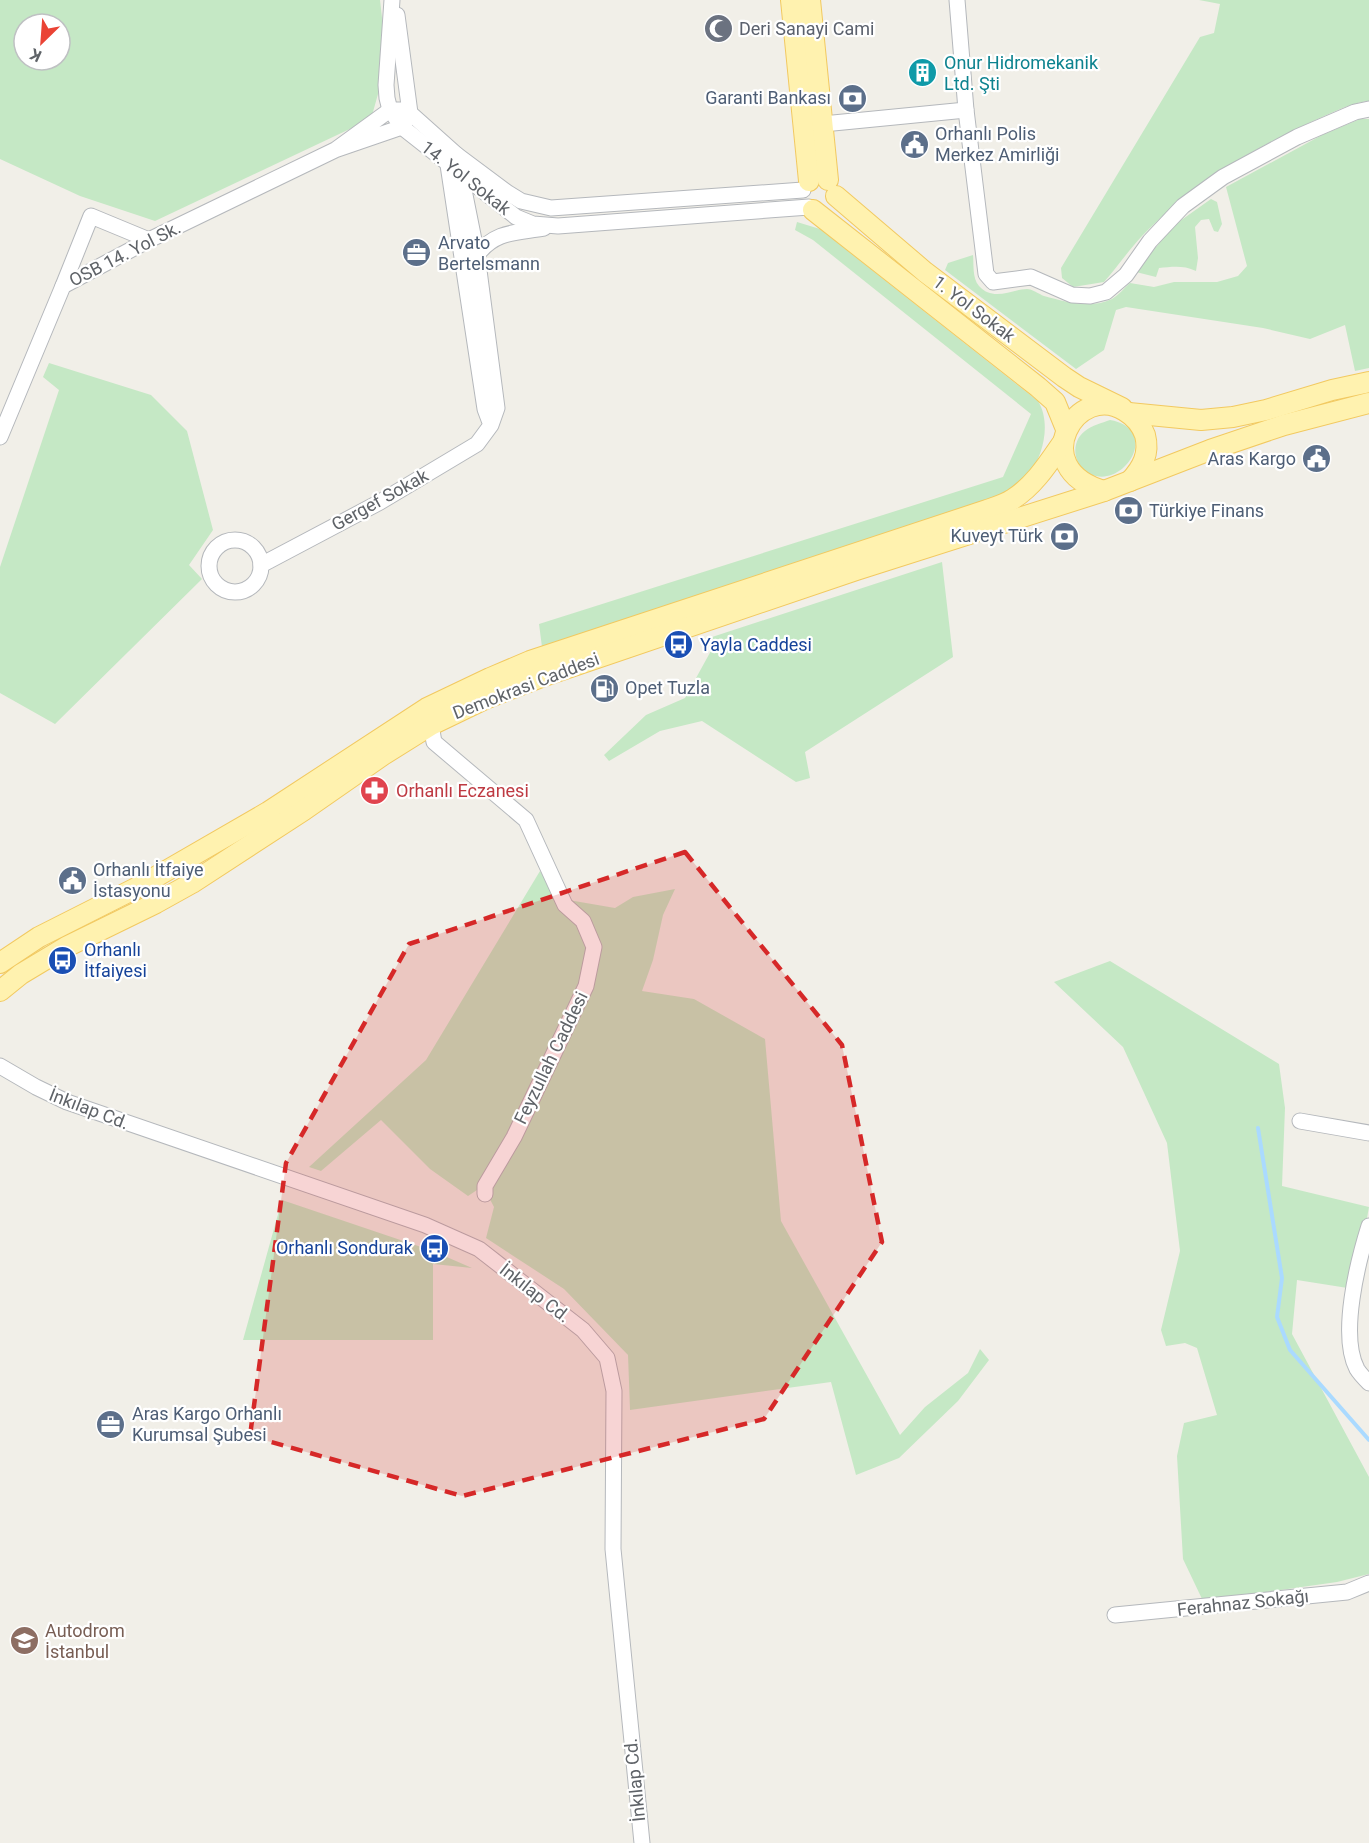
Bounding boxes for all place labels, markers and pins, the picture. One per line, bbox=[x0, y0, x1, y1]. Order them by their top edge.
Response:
mosque icon: Deri Sanayi Cami bbox=[702, 13, 734, 45]
place label: Deri Sanayi Cami bbox=[739, 18, 874, 39]
place label: Onur Hidromekanik Ltd. Şti bbox=[944, 52, 1099, 94]
building icon: Onur Hidromekanik Ltd. Şti bbox=[907, 57, 939, 89]
bank icon: Garanti Bankası bbox=[836, 82, 868, 114]
place label: Garanti Bankası bbox=[705, 87, 831, 108]
place label: Orhanlı Polis Merkez Amirliği bbox=[935, 123, 1060, 165]
public building icon: Orhanlı Polis Merkez Amirliği bbox=[898, 128, 930, 160]
place label: Arvato Bertelsmann bbox=[438, 232, 540, 274]
office icon: Arvato Bertelsmann bbox=[401, 237, 433, 269]
public building icon: Aras Kargo bbox=[1301, 443, 1333, 475]
place label: Aras Kargo bbox=[1208, 448, 1296, 469]
bank icon: Türkiye Finans bbox=[1112, 495, 1144, 527]
place label: Türkiye Finans bbox=[1149, 500, 1264, 521]
bank icon: Kuveyt Türk bbox=[1048, 520, 1080, 552]
place label: Kuveyt Türk bbox=[950, 525, 1044, 546]
bus stop icon: Yayla Caddesi bbox=[663, 629, 695, 661]
place label: Yayla Caddesi bbox=[700, 634, 812, 655]
fuel station icon: Opet Tuzla bbox=[588, 672, 620, 704]
place label: Opet Tuzla bbox=[625, 677, 710, 698]
pharmacy icon: Orhanlı Eczanesi bbox=[359, 775, 391, 807]
place label: Orhanlı Eczanesi bbox=[396, 780, 529, 801]
place label: Orhanlı İtfaiye İstasyonu bbox=[93, 859, 204, 901]
public building icon: Orhanlı İtfaiye İstasyonu bbox=[56, 864, 88, 896]
place label: Orhanlı İtfaiyesi bbox=[84, 939, 147, 981]
bus stop icon: Orhanlı İtfaiyesi bbox=[47, 944, 79, 976]
bus stop icon: Orhanlı Sondurak bbox=[418, 1232, 450, 1264]
place label: Orhanlı Sondurak bbox=[276, 1237, 414, 1258]
place label: Aras Kargo Orhanlı Kurumsal Şubesi bbox=[132, 1403, 282, 1445]
office icon: Aras Kargo Orhanlı Kurumsal Şubesi bbox=[95, 1408, 127, 1440]
place label: Autodrom İstanbul bbox=[45, 1620, 125, 1662]
school or university icon: Autodrom İstanbul bbox=[8, 1625, 40, 1657]

